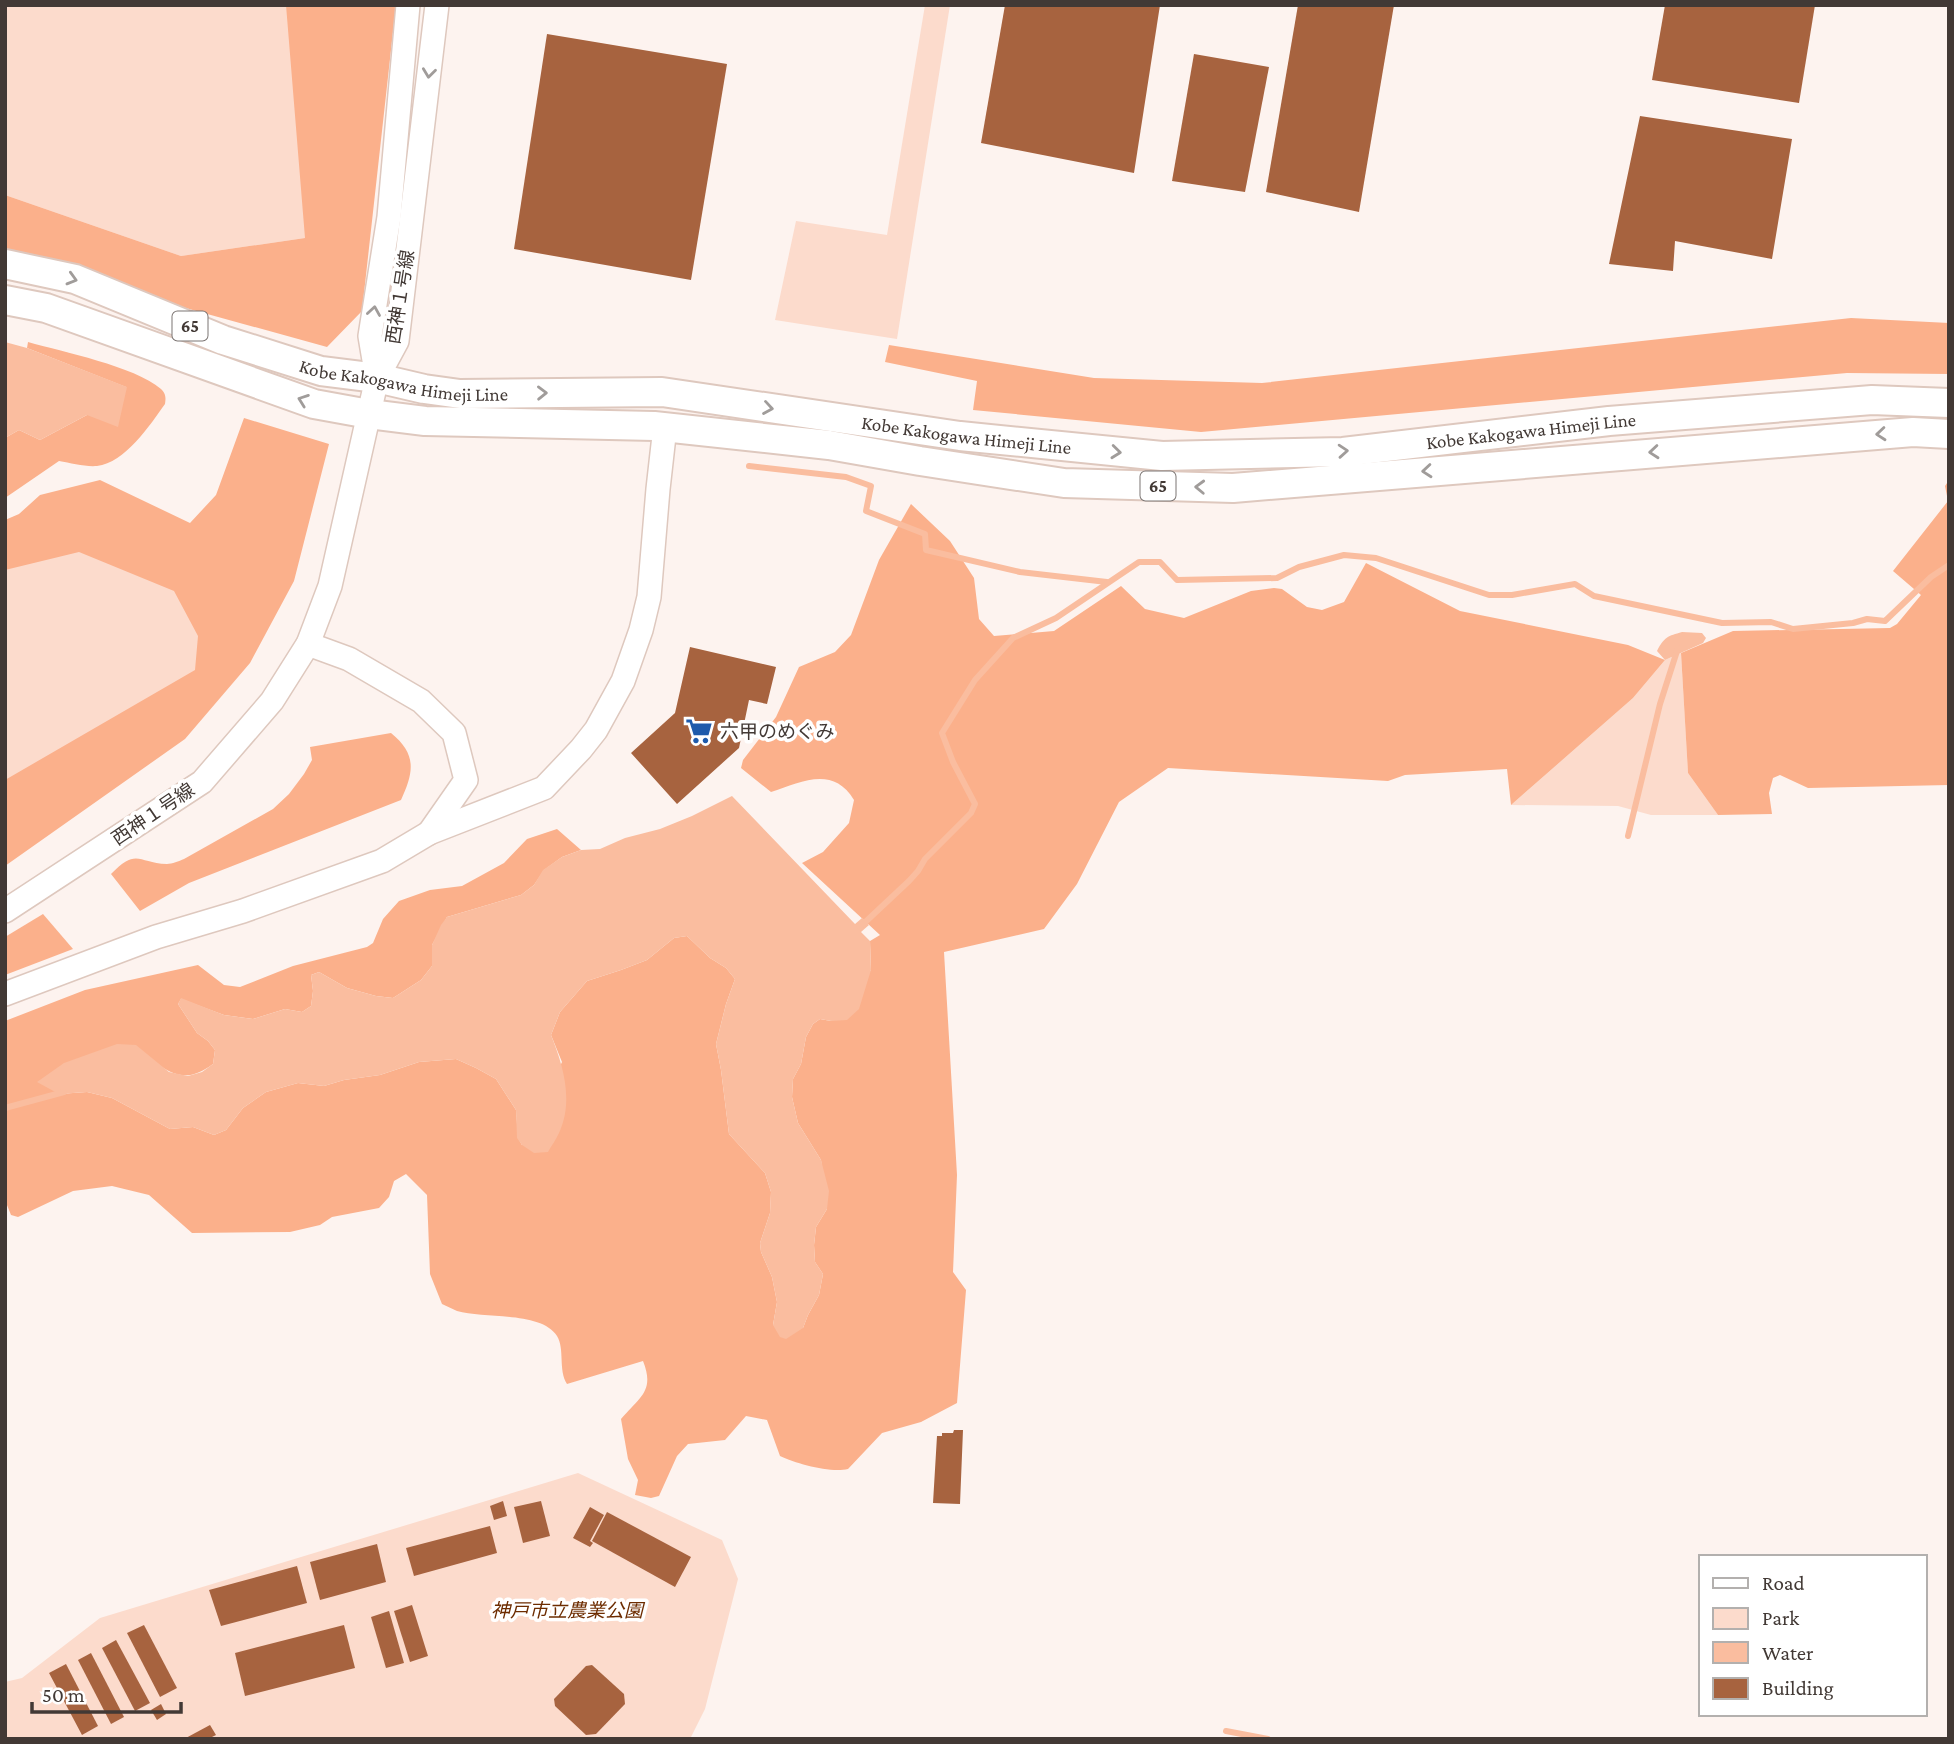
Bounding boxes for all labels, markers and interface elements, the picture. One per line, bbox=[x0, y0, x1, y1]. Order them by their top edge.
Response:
one-way arrow bbox=[421, 67, 436, 79]
street label: 西神１号線 bbox=[382, 248, 418, 346]
one-way arrow bbox=[65, 270, 77, 285]
one-way arrow bbox=[366, 305, 381, 317]
road number: 65 bbox=[172, 312, 208, 340]
street label: Kobe Kakogawa Himeji Line bbox=[297, 354, 508, 405]
one-way arrow bbox=[537, 385, 548, 401]
one-way arrow bbox=[297, 394, 309, 408]
one-way arrow bbox=[763, 400, 774, 415]
street label: Kobe Kakogawa Himeji Line bbox=[1425, 408, 1637, 453]
street label: Kobe Kakogawa Himeji Line bbox=[860, 411, 1072, 457]
one-way arrow bbox=[1875, 426, 1886, 441]
one-way arrow bbox=[1110, 444, 1121, 459]
one-way arrow bbox=[1338, 444, 1349, 459]
one-way arrow bbox=[1648, 444, 1659, 459]
one-way arrow bbox=[1421, 463, 1432, 478]
road number: 65 bbox=[1140, 472, 1176, 500]
one-way arrow bbox=[1195, 479, 1205, 495]
supermarket icon: 六甲のめぐみ bbox=[684, 716, 714, 746]
place label: 六甲のめぐみ bbox=[720, 721, 835, 742]
street label: 西神１号線 bbox=[108, 779, 198, 849]
legend bbox=[1699, 1555, 1926, 1716]
text: Road bbox=[1762, 1571, 1805, 1595]
park label: 神戸市立農業公園 bbox=[491, 1600, 646, 1621]
text: Park bbox=[1762, 1606, 1799, 1630]
text: Water bbox=[1762, 1641, 1814, 1665]
scale bar bbox=[32, 1670, 180, 1714]
text: Building bbox=[1762, 1676, 1834, 1700]
text: 50 m bbox=[42, 1683, 85, 1707]

